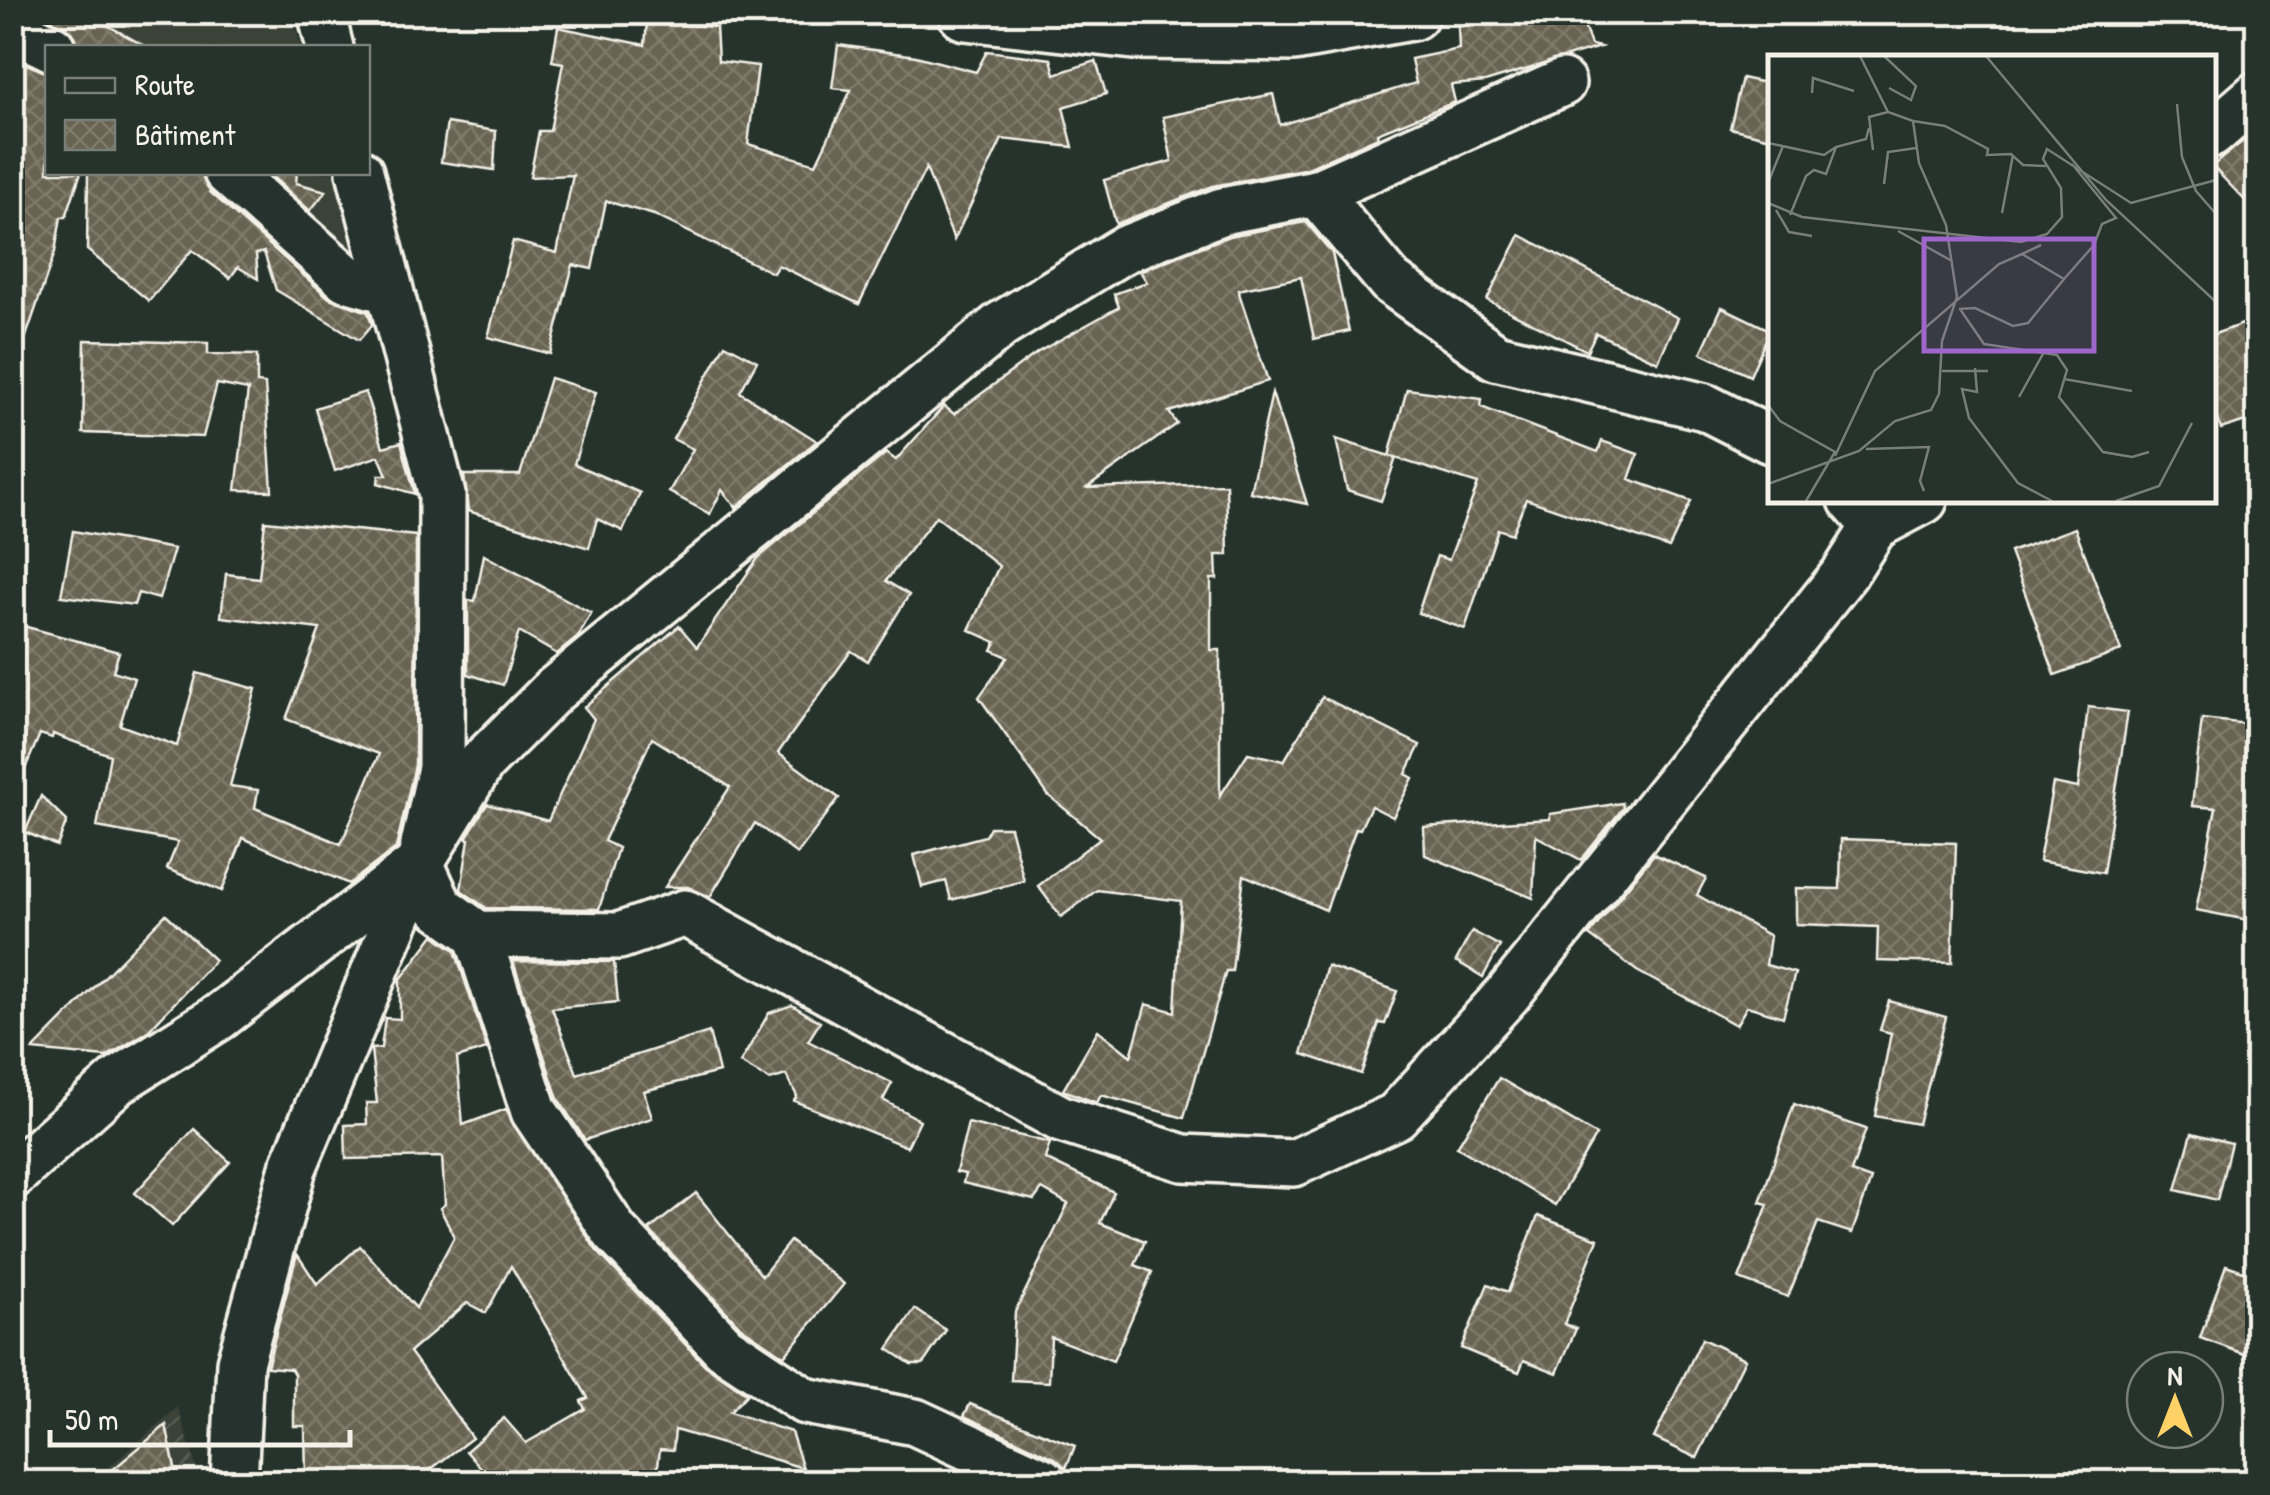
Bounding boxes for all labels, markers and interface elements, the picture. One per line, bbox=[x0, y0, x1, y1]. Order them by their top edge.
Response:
legend bbox=[45, 45, 370, 175]
inset map bbox=[1768, 55, 2215, 502]
text: Route bbox=[135, 64, 195, 104]
text: Bâtiment bbox=[135, 114, 236, 154]
north arrow bbox=[2125, 1350, 2225, 1450]
text: N bbox=[2168, 1356, 2183, 1394]
scale bar bbox=[50, 1385, 350, 1447]
text: 50 m bbox=[65, 1399, 118, 1439]

